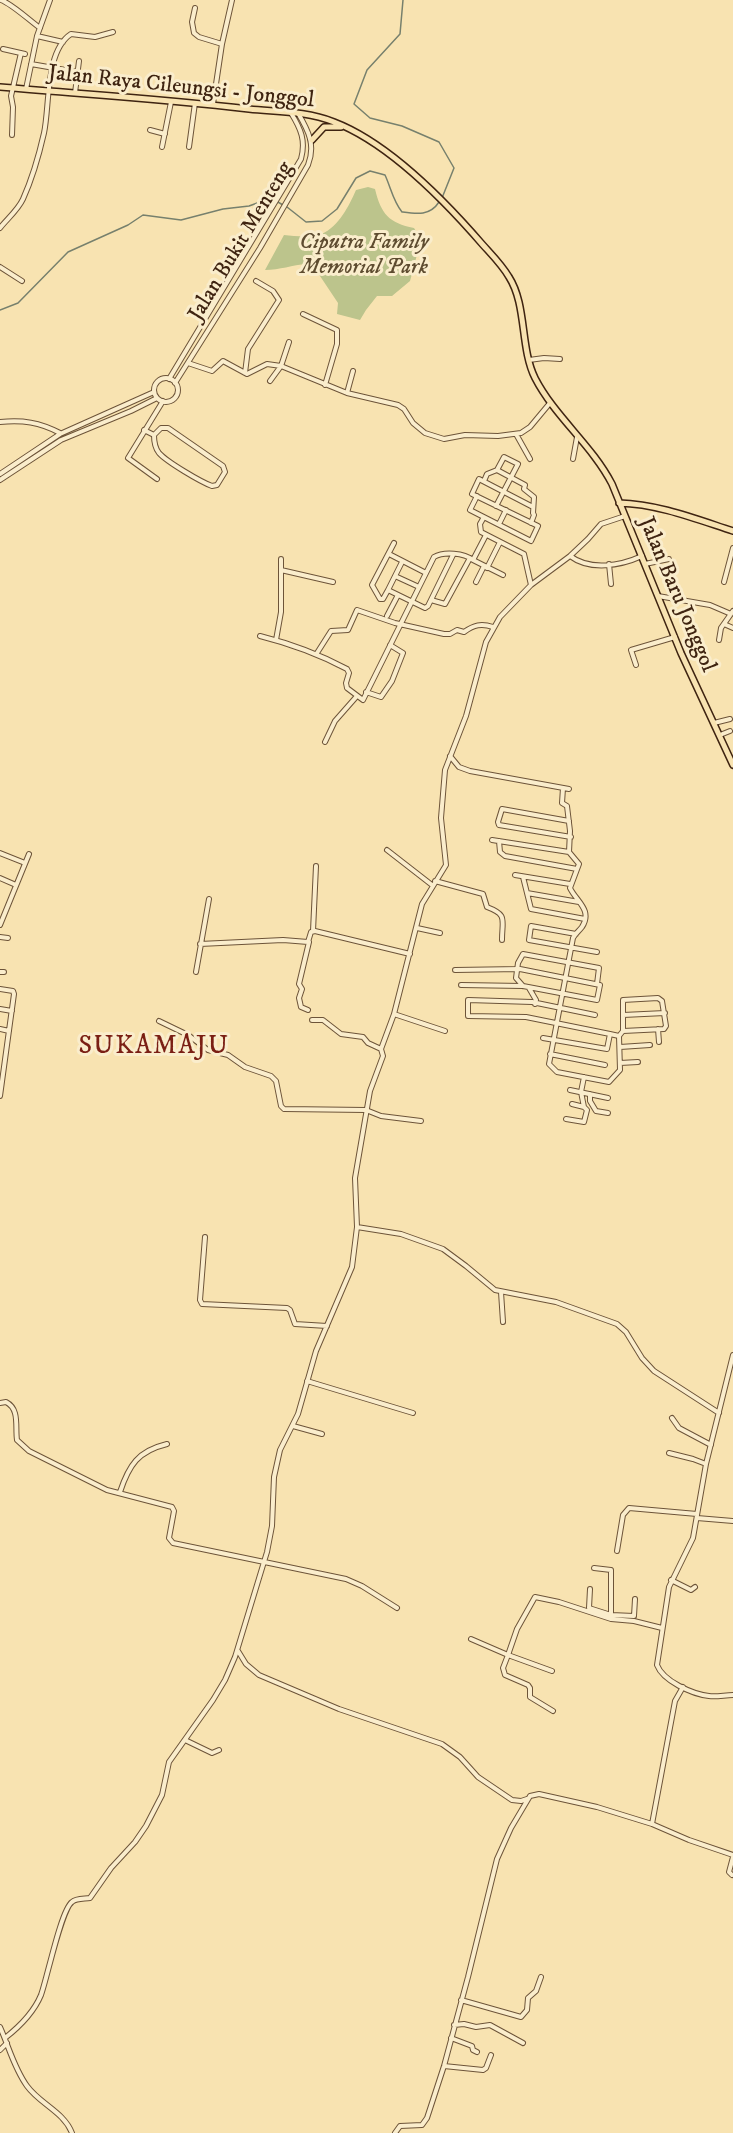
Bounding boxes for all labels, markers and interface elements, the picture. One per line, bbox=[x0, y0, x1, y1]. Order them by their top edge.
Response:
street label: Jalan Raya Cileungsi - Jonggol bbox=[47, 61, 315, 115]
street label: Jalan Bukit Menteng bbox=[184, 158, 300, 326]
park label: Ciputra Family Memorial Park bbox=[299, 230, 429, 282]
street label: Jalan Baru Jonggol bbox=[631, 514, 721, 676]
district label: SUKAMAJU bbox=[78, 1032, 230, 1064]

